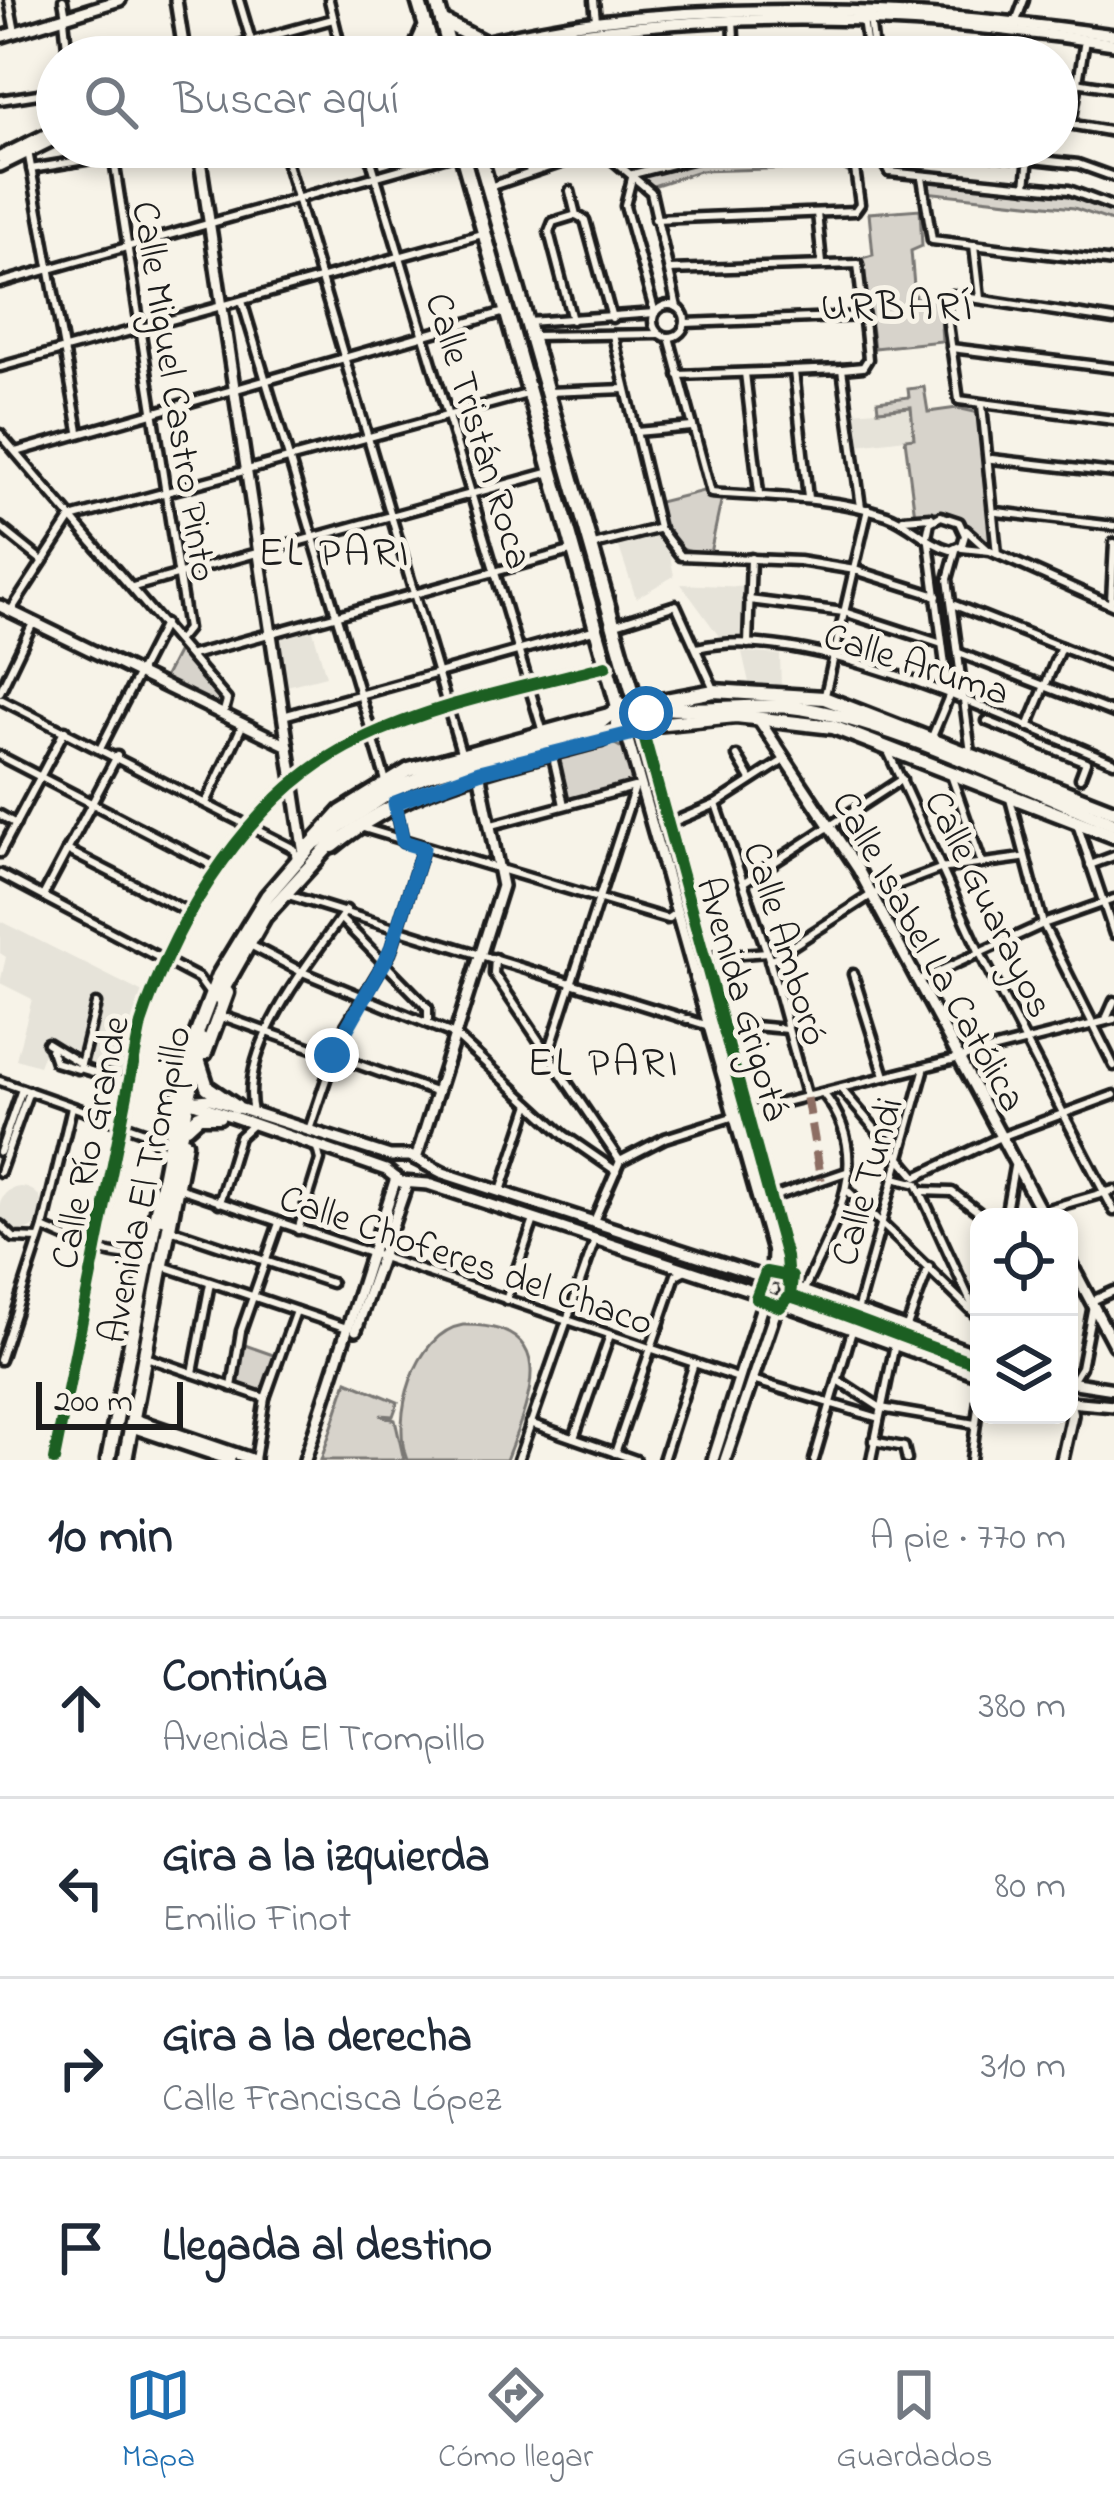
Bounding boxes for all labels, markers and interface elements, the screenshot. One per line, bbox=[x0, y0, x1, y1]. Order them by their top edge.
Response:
search box bbox=[36, 36, 1078, 168]
icon: search bbox=[78, 69, 144, 135]
text: Buscar aquí bbox=[174, 69, 399, 135]
street label: Calle Miguel Castro Pinto bbox=[114, 197, 231, 586]
district label: URBARÍ bbox=[820, 278, 976, 339]
street label: Calle Tristán Roca bbox=[408, 286, 546, 576]
district label: EL PARI bbox=[258, 524, 412, 585]
street label: Calle Aruma bbox=[815, 609, 1016, 723]
route start bbox=[619, 686, 673, 740]
street label: Calle Isabel La Católica bbox=[815, 781, 1039, 1123]
street label: Calle Guarayos bbox=[907, 782, 1067, 1028]
street label: Calle Amboró bbox=[726, 835, 842, 1053]
street label: Avenida Grigotá bbox=[679, 871, 803, 1128]
street label: Calle Río Grande bbox=[38, 1010, 147, 1275]
street label: Avenida El Trompillo bbox=[86, 1021, 209, 1349]
route end bbox=[305, 1028, 359, 1082]
district label: EL PARI bbox=[527, 1034, 681, 1095]
street label: Calle Tundi bbox=[818, 1091, 921, 1273]
street label: Calle Choferes del Chaco bbox=[271, 1171, 660, 1353]
map controls bbox=[970, 1208, 1078, 1424]
button: locate bbox=[970, 1208, 1078, 1316]
button: layers bbox=[970, 1316, 1078, 1424]
scale bar bbox=[36, 1376, 183, 1429]
text: 200 m bbox=[54, 1379, 133, 1427]
text: 10 min bbox=[48, 1501, 173, 1576]
text: A pie · 770 m bbox=[870, 1510, 1066, 1567]
text: Continúa bbox=[162, 1646, 328, 1712]
icon: ahead bbox=[48, 1675, 114, 1741]
text: 380 m bbox=[978, 1679, 1066, 1736]
text: Avenida El Trompillo bbox=[162, 1712, 485, 1769]
text: Gira a la izquierda bbox=[162, 1826, 490, 1892]
icon: left bbox=[48, 1855, 114, 1921]
text: 80 m bbox=[995, 1859, 1066, 1916]
text: Emilio Finot bbox=[162, 1892, 351, 1949]
text: Gira a la derecha bbox=[162, 2006, 472, 2072]
icon: right bbox=[48, 2035, 114, 2101]
text: 310 m bbox=[981, 2039, 1066, 2096]
text: Calle Francisca López bbox=[162, 2072, 501, 2129]
icon: arrive bbox=[48, 2215, 114, 2281]
text: Llegada al destino bbox=[162, 2215, 492, 2281]
tab: Mapa bbox=[121, 2362, 195, 2482]
tab: Cómo llegar bbox=[438, 2362, 593, 2482]
tab: Guardados bbox=[836, 2362, 993, 2482]

